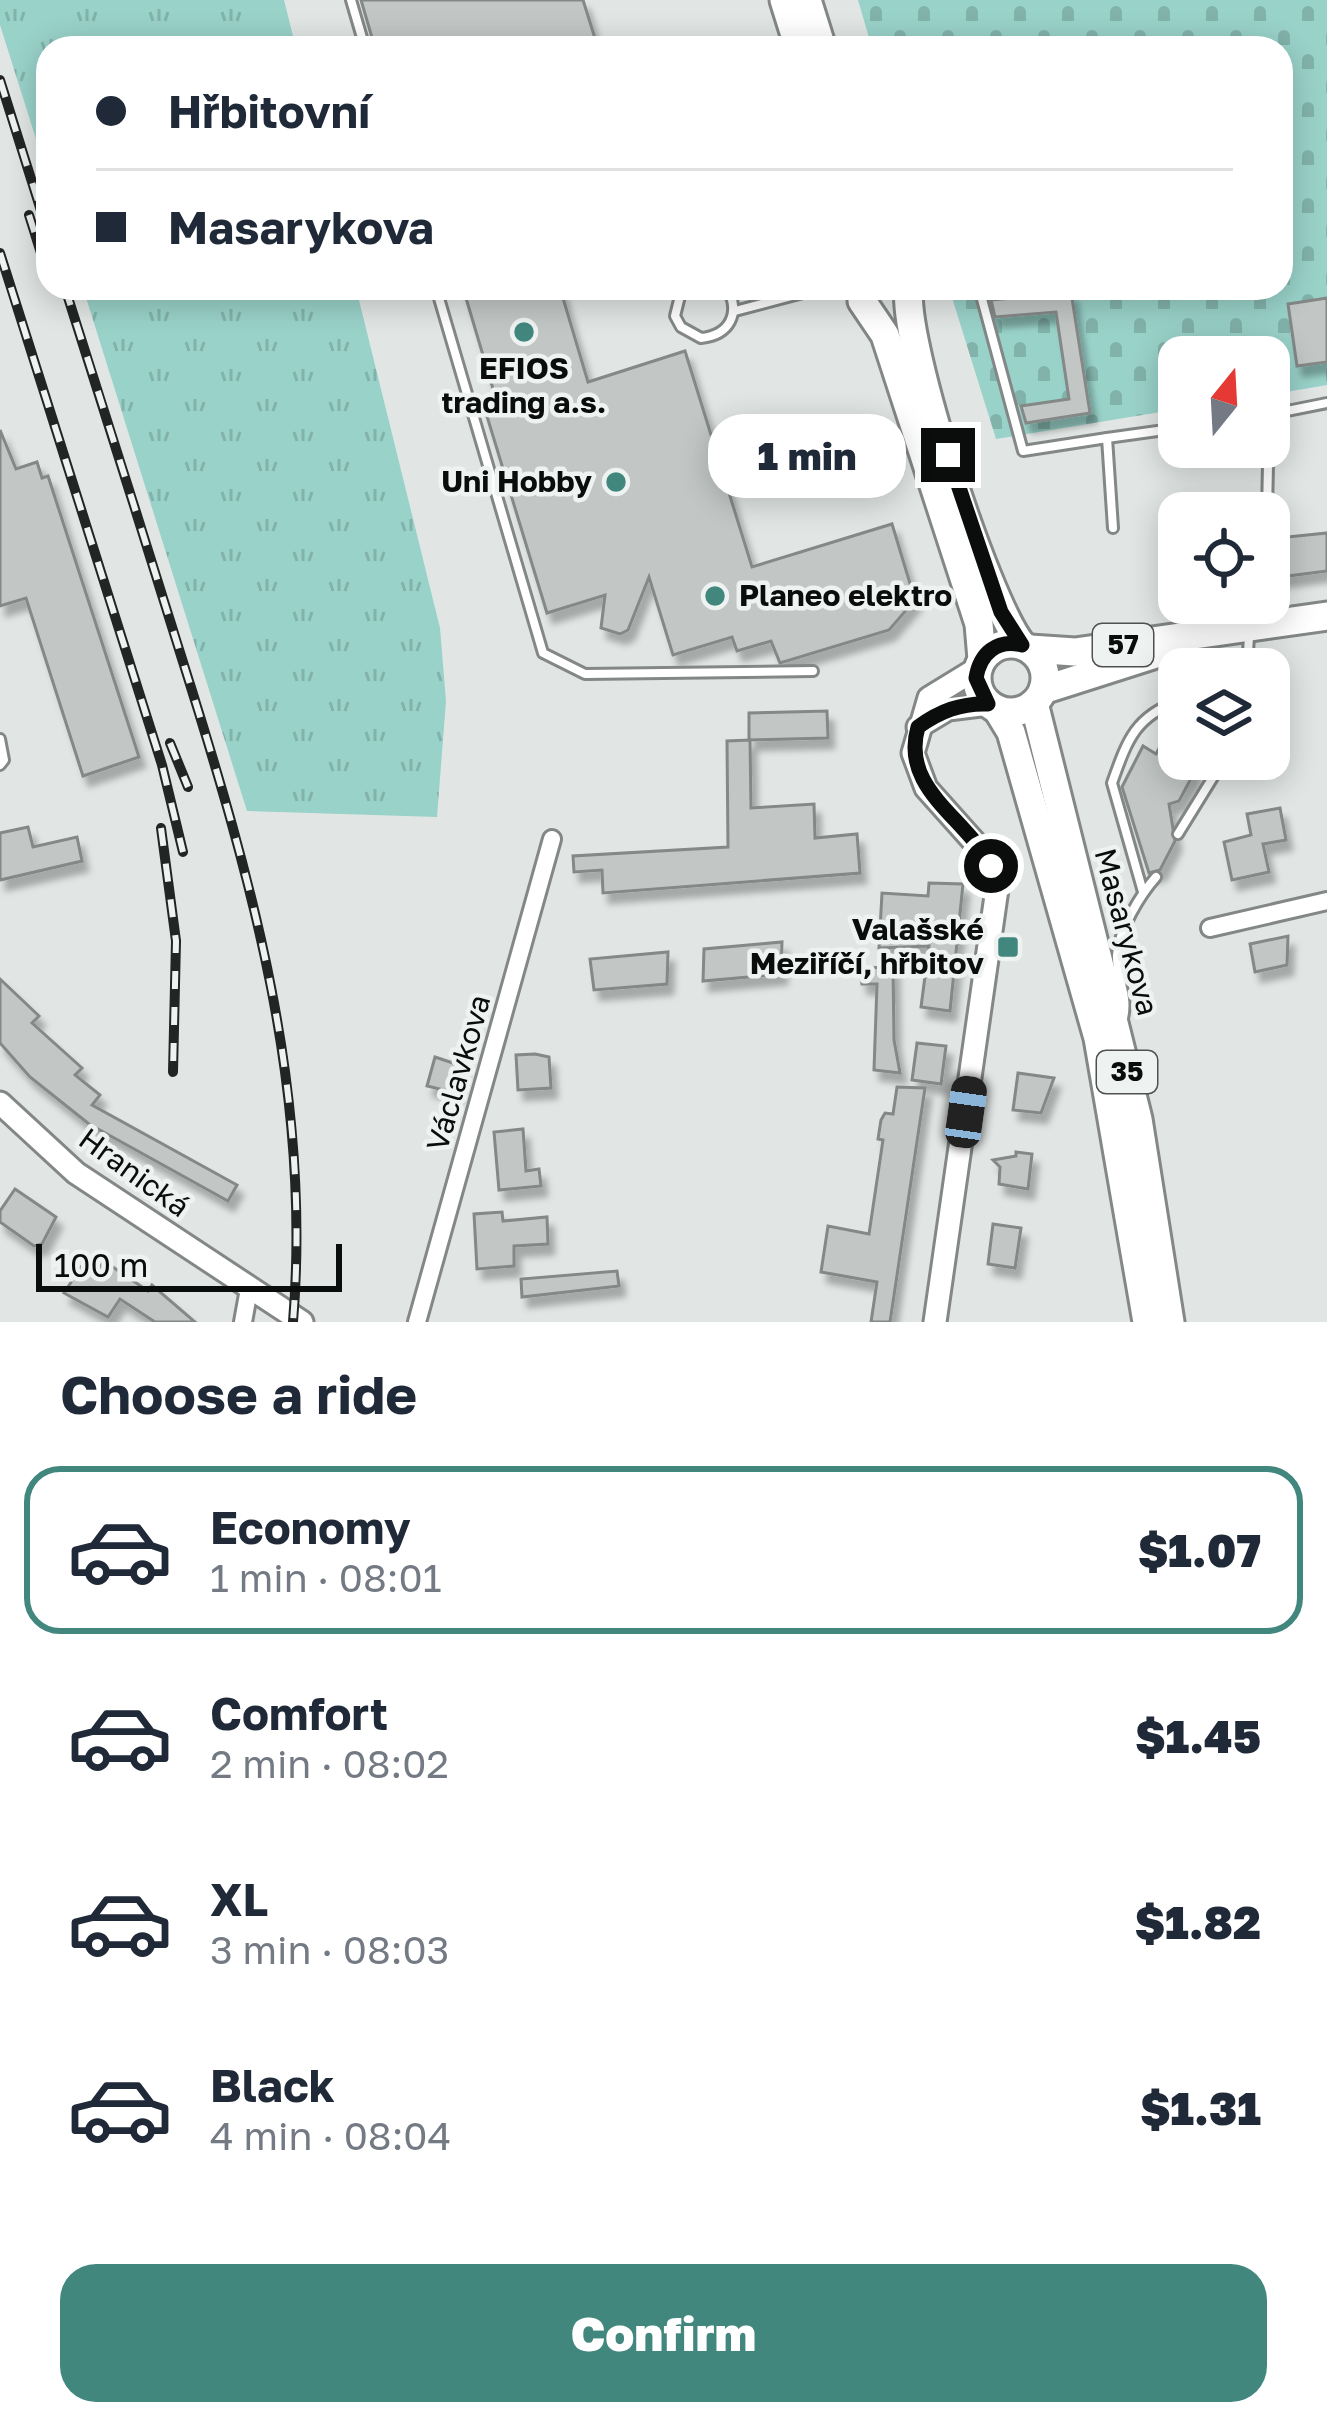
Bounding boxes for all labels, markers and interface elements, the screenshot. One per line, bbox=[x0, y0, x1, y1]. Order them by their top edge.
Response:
text: Hřbitovní bbox=[168, 84, 370, 138]
text: Masarykova bbox=[168, 200, 434, 254]
marker: EFIOS trading a.s. bbox=[511, 319, 537, 345]
north arrow bbox=[1158, 336, 1290, 468]
map controls bbox=[1158, 336, 1290, 780]
place label: EFIOS trading a.s. bbox=[442, 350, 606, 420]
callout: 1 min bbox=[708, 413, 906, 497]
route end bbox=[921, 428, 975, 482]
text: 1 min bbox=[757, 432, 857, 479]
place label: Uni Hobby bbox=[441, 463, 592, 499]
marker: Uni Hobby bbox=[603, 469, 629, 495]
button: locate bbox=[1158, 492, 1290, 624]
place label: Planeo elektro bbox=[739, 577, 952, 613]
marker: Planeo elektro bbox=[702, 583, 728, 609]
road number: 57 bbox=[1093, 624, 1153, 666]
button: layers bbox=[1158, 648, 1290, 780]
route start bbox=[964, 839, 1018, 893]
street label: Masarykova bbox=[1087, 844, 1167, 1019]
place label: Valašské Meziříčí, hřbitov bbox=[750, 911, 984, 981]
marker: Valašské Meziříčí, hřbitov bbox=[995, 934, 1021, 960]
street label: Václavkova bbox=[419, 990, 498, 1155]
road number: 35 bbox=[1097, 1051, 1157, 1093]
car bbox=[943, 1074, 989, 1150]
street label: Hranická bbox=[72, 1120, 197, 1224]
scale bar bbox=[36, 1238, 342, 1291]
text: 100 m bbox=[54, 1245, 148, 1284]
text: Choose a ride bbox=[60, 1361, 417, 1426]
icon: car bbox=[66, 1496, 174, 1604]
text: Economy bbox=[210, 1500, 411, 1554]
text: $1.07 bbox=[1138, 1523, 1261, 1577]
text: 1 min · 08:01 bbox=[210, 1554, 442, 1601]
icon: car bbox=[66, 1682, 174, 1790]
text: Comfort bbox=[210, 1686, 388, 1740]
text: $1.45 bbox=[1135, 1709, 1261, 1763]
text: 2 min · 08:02 bbox=[210, 1740, 449, 1787]
icon: car bbox=[66, 1868, 174, 1976]
text: XL bbox=[210, 1872, 268, 1926]
text: $1.82 bbox=[1135, 1895, 1261, 1949]
text: 3 min · 08:03 bbox=[210, 1926, 449, 1973]
icon: car bbox=[66, 2054, 174, 2162]
text: Black bbox=[210, 2058, 335, 2112]
text: $1.31 bbox=[1140, 2081, 1261, 2135]
text: 4 min · 08:04 bbox=[210, 2112, 451, 2159]
button: Confirm bbox=[60, 2264, 1267, 2402]

